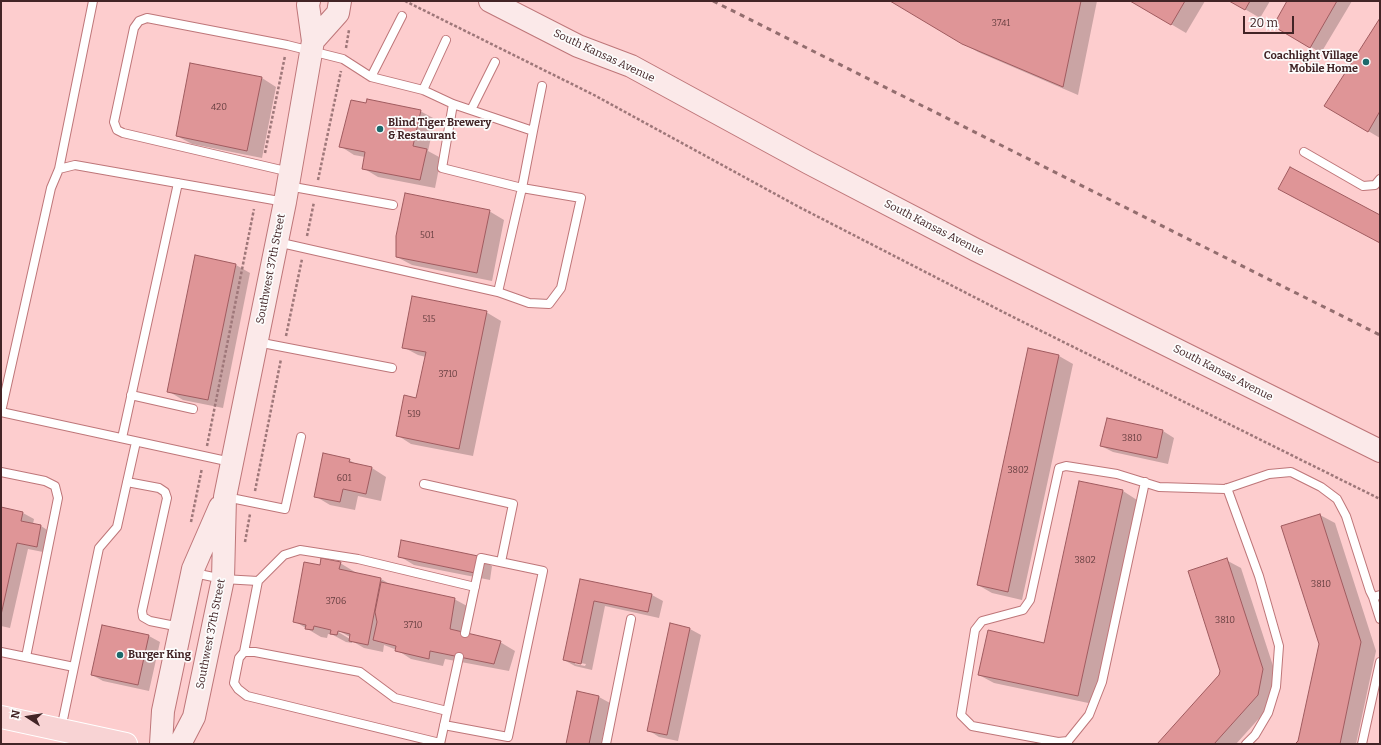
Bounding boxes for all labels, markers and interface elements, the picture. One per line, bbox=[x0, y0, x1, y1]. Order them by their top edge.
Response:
scale bar bbox=[1245, 8, 1296, 34]
text: 20 m bbox=[1250, 16, 1278, 30]
house number: 3741 bbox=[992, 18, 1010, 28]
street label: South Kansas Avenue bbox=[551, 27, 657, 85]
place label: Coachlight Village Mobile Home bbox=[1264, 49, 1358, 75]
marker: Coachlight Village Mobile Home bbox=[1361, 57, 1371, 67]
house number: 420 bbox=[211, 102, 227, 112]
place label: Blind Tiger Brewery & Restaurant bbox=[388, 116, 491, 142]
marker: Blind Tiger Brewery & Restaurant bbox=[375, 124, 385, 134]
street label: South Kansas Avenue bbox=[882, 197, 986, 259]
street label: Southwest 37th Street bbox=[254, 213, 288, 325]
house number: 501 bbox=[420, 230, 434, 240]
house number: 515 bbox=[422, 314, 436, 324]
street label: South Kansas Avenue bbox=[1171, 342, 1275, 404]
house number: 3710 bbox=[438, 369, 458, 379]
house number: 519 bbox=[407, 409, 421, 419]
house number: 3810 bbox=[1122, 433, 1142, 443]
house number: 3802 bbox=[1007, 465, 1029, 475]
house number: 601 bbox=[337, 473, 351, 483]
house number: 3802 bbox=[1074, 555, 1096, 565]
street label: Southwest 37th Street bbox=[194, 578, 228, 690]
house number: 3810 bbox=[1311, 579, 1331, 589]
house number: 3706 bbox=[326, 596, 346, 606]
house number: 3810 bbox=[1215, 615, 1235, 625]
house number: 3710 bbox=[403, 620, 423, 630]
place label: Burger King bbox=[128, 648, 191, 662]
marker: Burger King bbox=[115, 650, 125, 660]
north arrow bbox=[8, 697, 48, 737]
text: N bbox=[9, 709, 23, 720]

